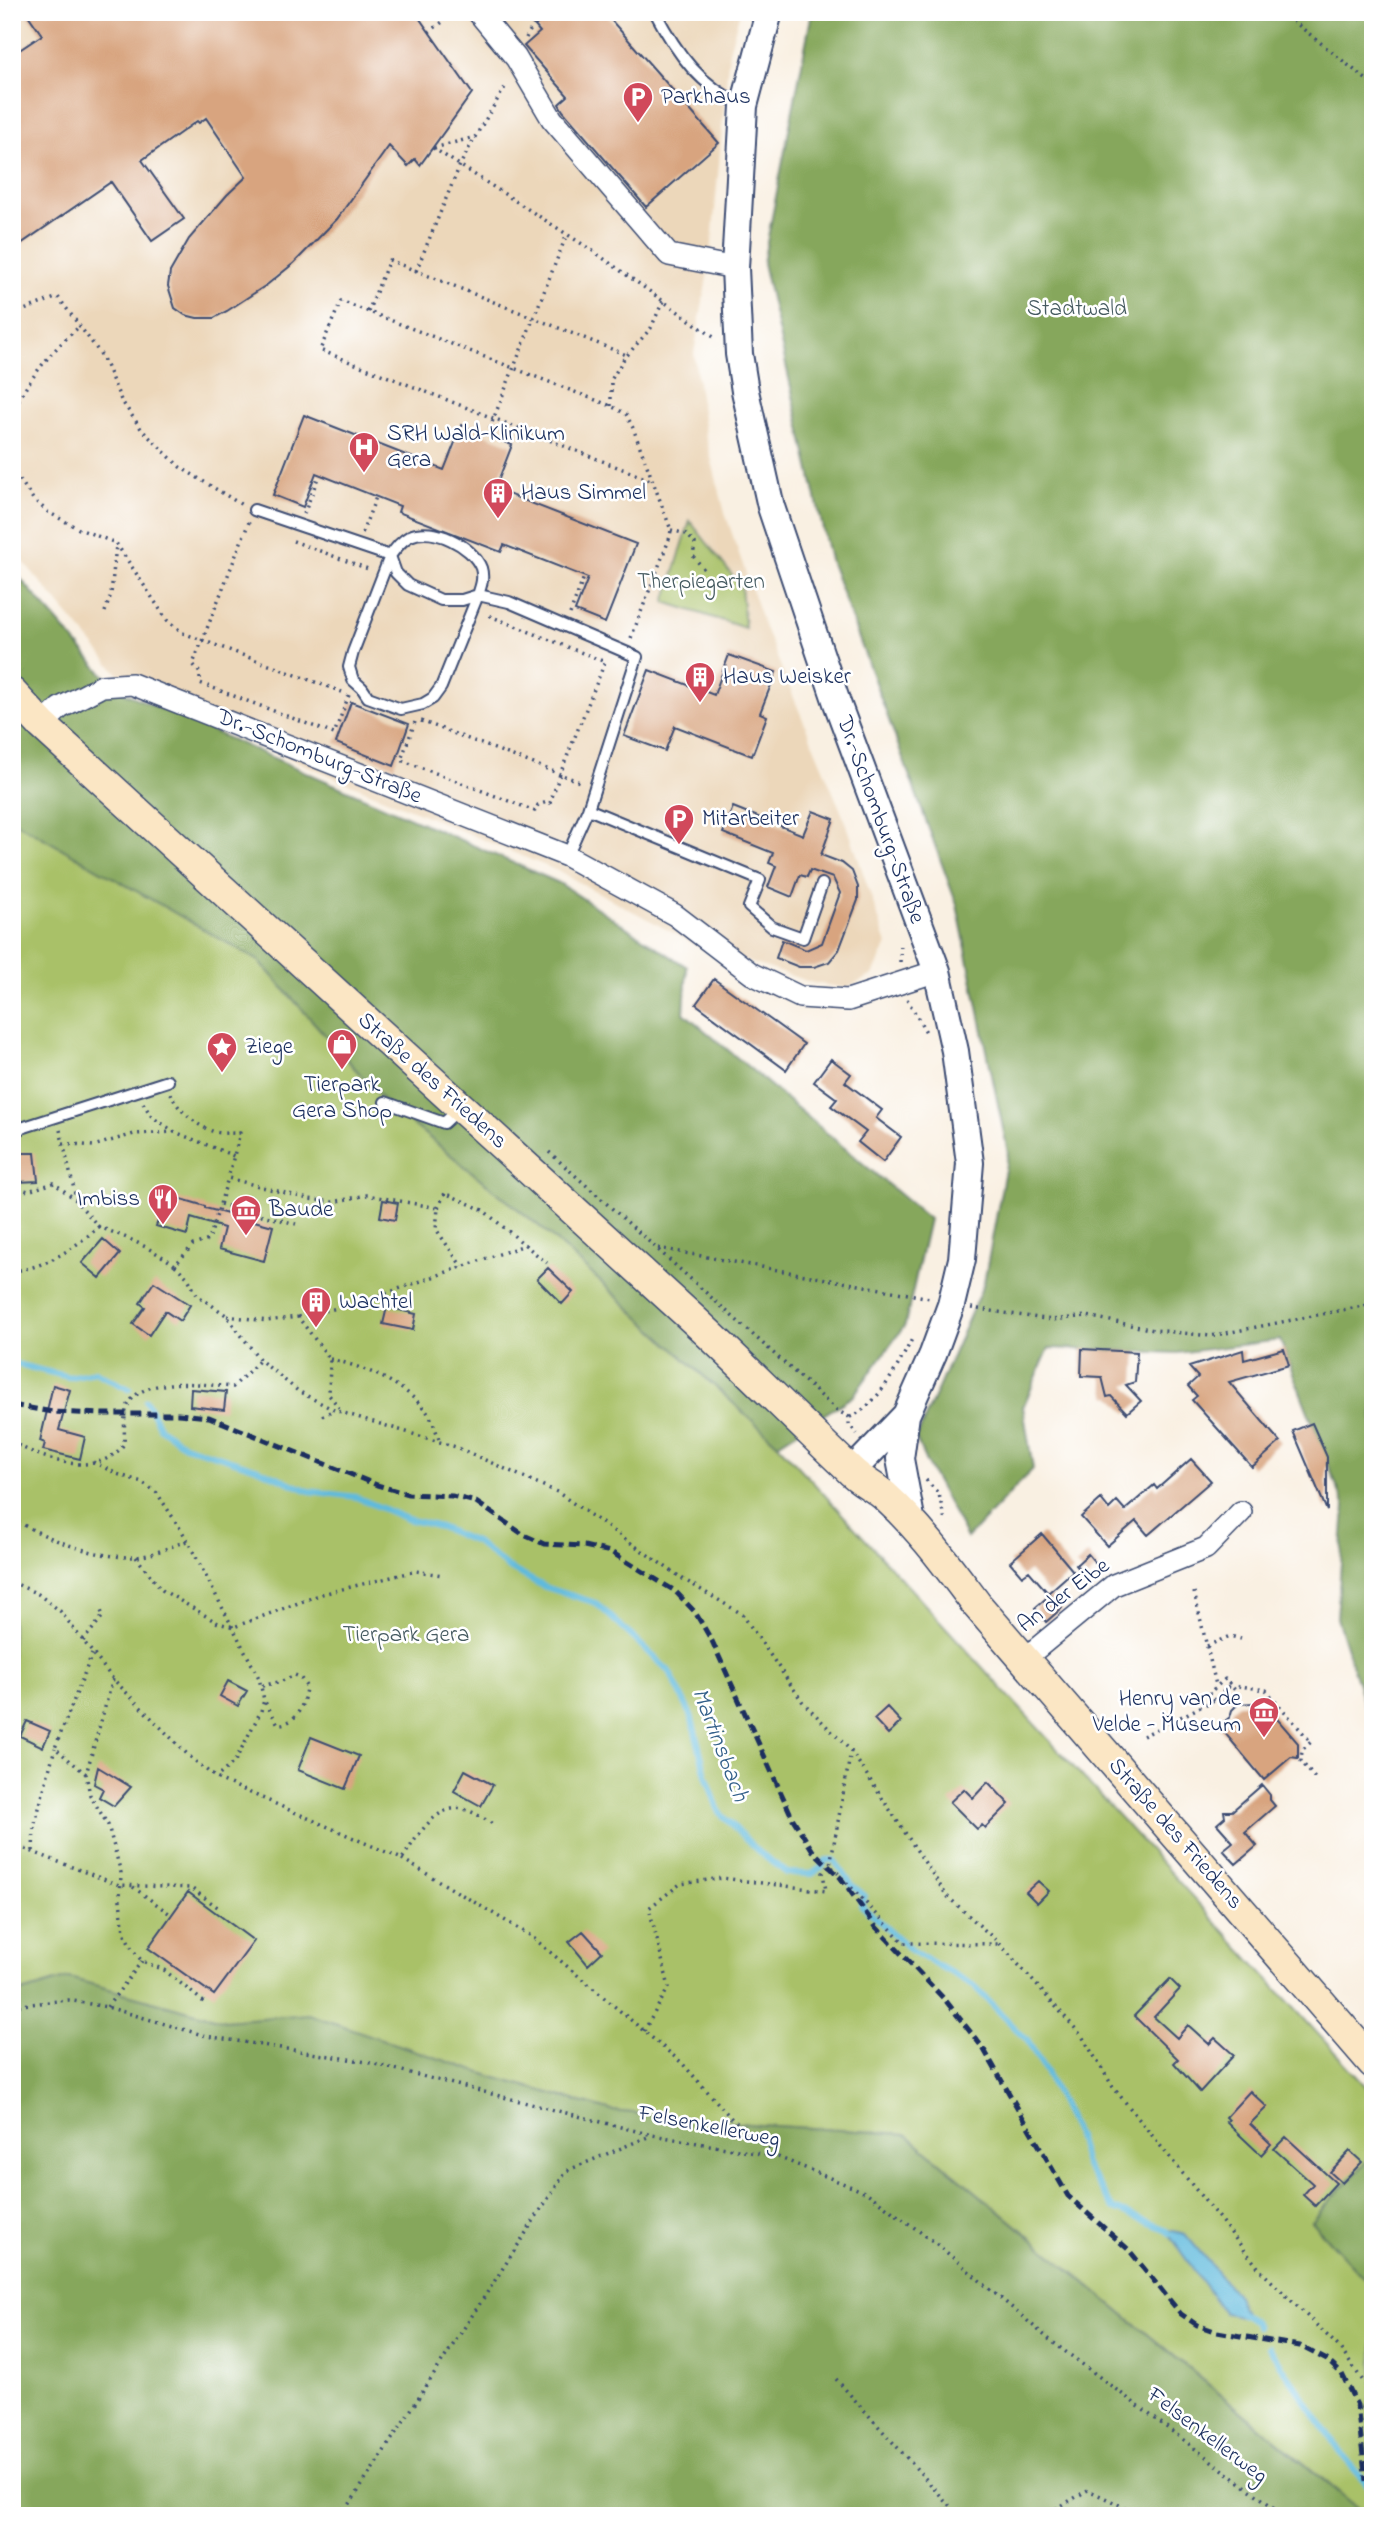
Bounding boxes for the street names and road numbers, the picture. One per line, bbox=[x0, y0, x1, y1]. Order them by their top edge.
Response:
street label: Dr.-Schomburg-Straße bbox=[210, 700, 427, 814]
street label: Dr.-Schomburg-Straße bbox=[826, 711, 933, 929]
street label: Straße des Friedens bbox=[350, 1005, 514, 1157]
street label: An der Eibe bbox=[1011, 1550, 1118, 1642]
street label: Straße des Friedens bbox=[1100, 1751, 1250, 1917]
street label: Felsenkellerweg bbox=[634, 2097, 783, 2158]
street label: Felsenkellerweg bbox=[1138, 2379, 1274, 2493]

